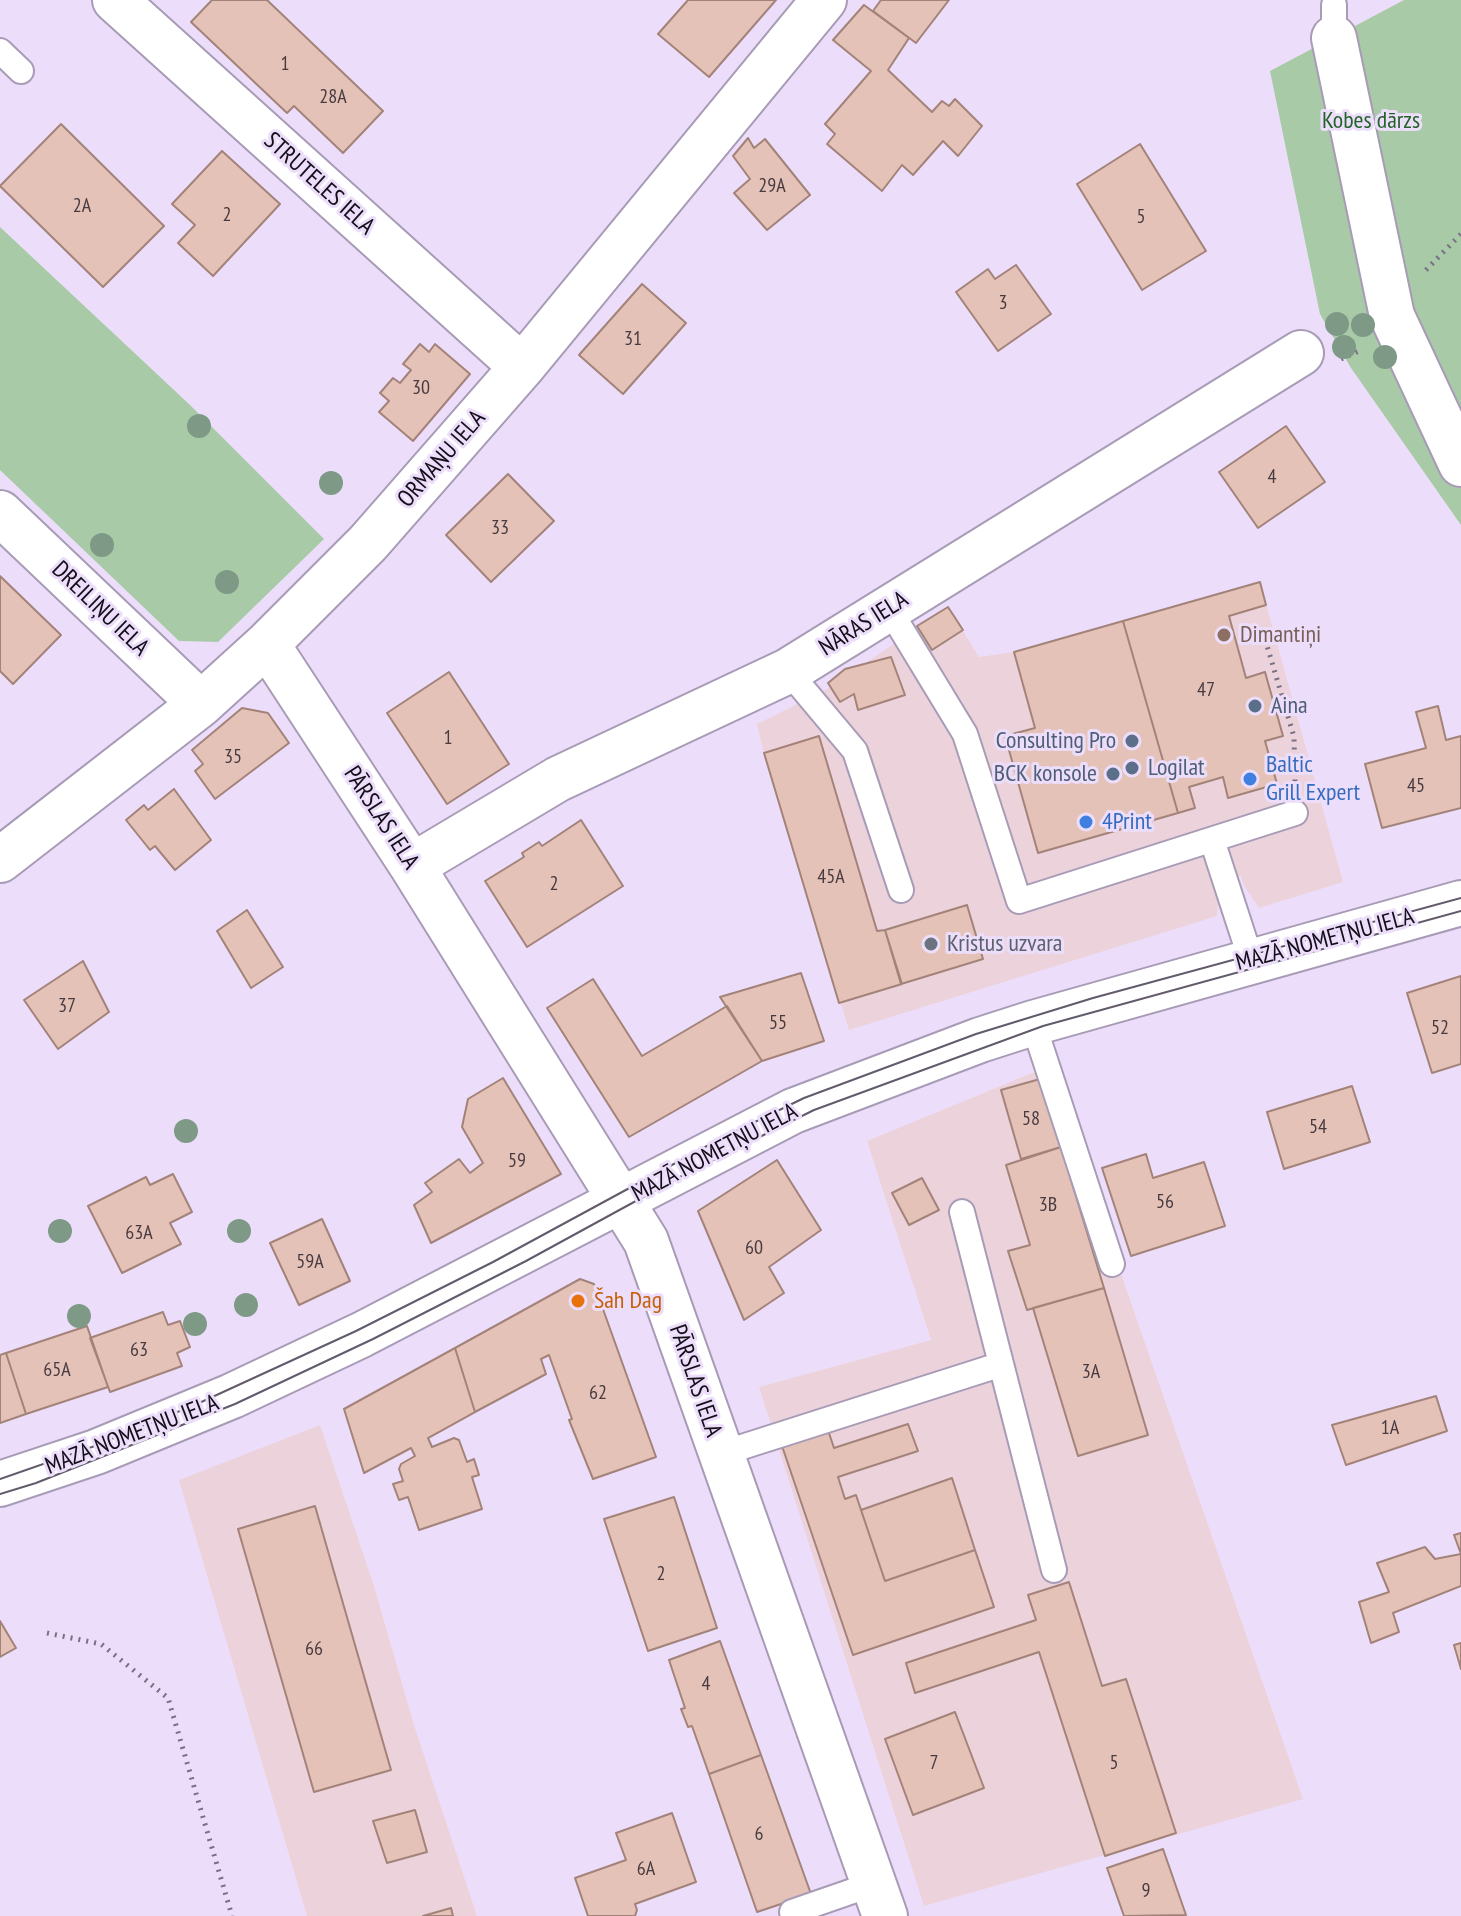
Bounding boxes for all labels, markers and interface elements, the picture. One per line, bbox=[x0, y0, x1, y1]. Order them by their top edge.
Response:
house number: 1 bbox=[281, 52, 289, 76]
house number: 28A bbox=[319, 85, 347, 109]
park label: Kobes dārzs bbox=[1322, 107, 1420, 135]
street label: STRUTELES IELA bbox=[258, 127, 380, 241]
house number: 29A bbox=[758, 174, 786, 198]
house number: 2A bbox=[73, 194, 91, 218]
house number: 2 bbox=[223, 203, 231, 227]
house number: 5 bbox=[1137, 205, 1145, 229]
house number: 3 bbox=[999, 291, 1007, 315]
house number: 31 bbox=[624, 327, 642, 351]
house number: 30 bbox=[412, 376, 430, 400]
street label: ORMAŅU IELA bbox=[392, 405, 492, 513]
house number: 4 bbox=[1268, 465, 1276, 489]
house number: 33 bbox=[491, 516, 509, 540]
street label: DREILIŅU IELA bbox=[46, 556, 154, 662]
street label: NĀRAS IELA bbox=[814, 585, 914, 663]
place label: Dimantiņi bbox=[1240, 621, 1321, 649]
marker: Dimantiņi bbox=[1215, 626, 1233, 644]
house number: 47 bbox=[1197, 678, 1215, 702]
place label: Aina bbox=[1271, 692, 1308, 720]
marker: Aina bbox=[1246, 697, 1264, 715]
house number: 1 bbox=[444, 726, 452, 750]
place label: Consulting Pro bbox=[996, 727, 1116, 755]
marker: Consulting Pro bbox=[1123, 732, 1141, 750]
house number: 35 bbox=[224, 745, 242, 769]
place label: Baltic Grill Expert bbox=[1266, 751, 1360, 807]
place label: Logilat bbox=[1148, 754, 1205, 782]
marker: Logilat bbox=[1123, 759, 1141, 777]
place label: BCK konsole bbox=[994, 760, 1097, 788]
street label: PĀRSLAS IELA bbox=[337, 761, 425, 875]
marker: BCK konsole bbox=[1104, 765, 1122, 783]
marker: Baltic Grill Expert bbox=[1241, 770, 1259, 788]
house number: 45 bbox=[1407, 774, 1425, 798]
place label: 4Print bbox=[1102, 808, 1152, 836]
marker: 4Print bbox=[1077, 813, 1095, 831]
house number: 45A bbox=[817, 865, 845, 889]
house number: 2 bbox=[550, 872, 558, 896]
street label: MAZĀ NOMETŅU IELA bbox=[1233, 902, 1417, 978]
place label: Kristus uzvara bbox=[947, 930, 1062, 958]
marker: Kristus uzvara bbox=[922, 935, 940, 953]
house number: 37 bbox=[58, 994, 76, 1018]
house number: 55 bbox=[769, 1011, 787, 1035]
house number: 52 bbox=[1431, 1016, 1449, 1040]
street label: MAZĀ NOMETŅU IELA bbox=[627, 1097, 803, 1209]
house number: 58 bbox=[1022, 1107, 1040, 1131]
house number: 54 bbox=[1309, 1115, 1327, 1139]
house number: 59 bbox=[508, 1149, 526, 1173]
house number: 56 bbox=[1156, 1190, 1174, 1214]
house number: 3B bbox=[1039, 1193, 1057, 1217]
house number: 63A bbox=[125, 1221, 153, 1245]
house number: 60 bbox=[745, 1236, 763, 1260]
house number: 59A bbox=[296, 1250, 324, 1274]
place label: Šah Dag bbox=[594, 1287, 662, 1315]
marker: Šah Dag bbox=[569, 1292, 587, 1310]
street label: PĀRSLAS IELA bbox=[662, 1321, 728, 1441]
house number: 63 bbox=[130, 1338, 148, 1362]
house number: 65A bbox=[43, 1358, 71, 1382]
house number: 3A bbox=[1082, 1360, 1100, 1384]
house number: 62 bbox=[589, 1381, 607, 1405]
street label: MAZĀ NOMETŅU IELA bbox=[41, 1389, 223, 1481]
house number: 1A bbox=[1381, 1416, 1399, 1440]
house number: 2 bbox=[657, 1562, 665, 1586]
house number: 66 bbox=[305, 1637, 323, 1661]
house number: 4 bbox=[702, 1672, 710, 1696]
house number: 7 bbox=[930, 1751, 938, 1775]
house number: 5 bbox=[1110, 1751, 1118, 1775]
house number: 6 bbox=[755, 1822, 763, 1846]
house number: 6A bbox=[637, 1857, 655, 1881]
house number: 9 bbox=[1142, 1879, 1150, 1903]

